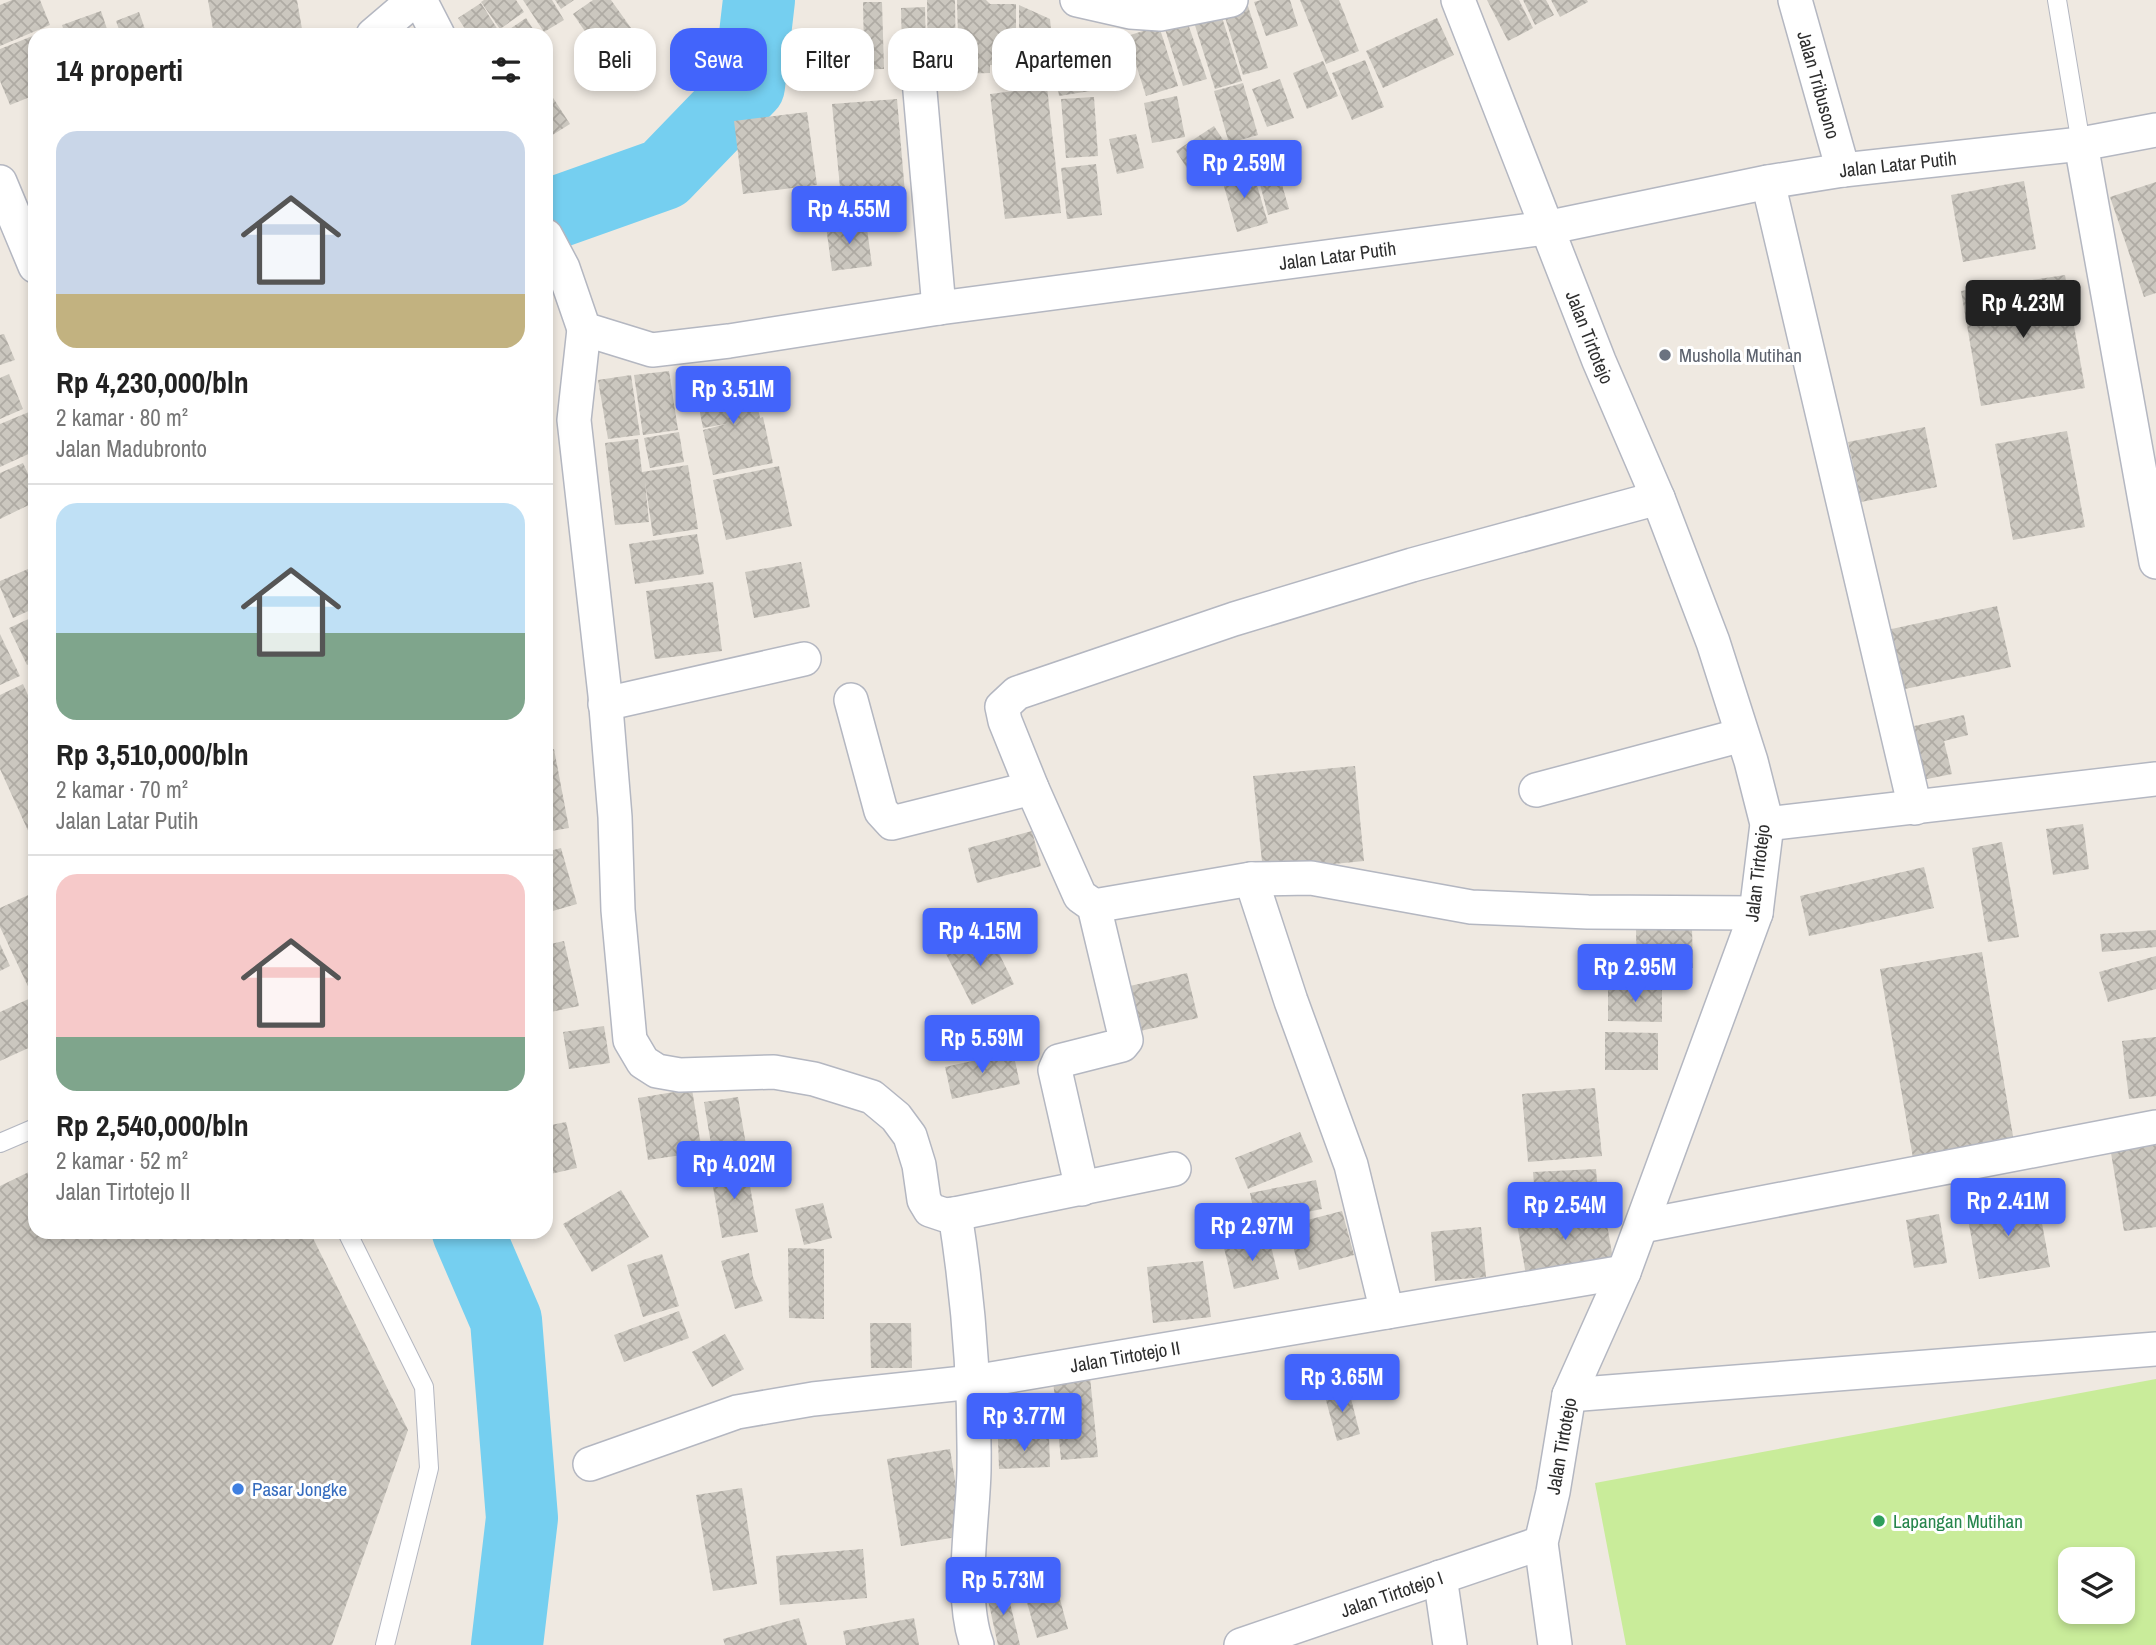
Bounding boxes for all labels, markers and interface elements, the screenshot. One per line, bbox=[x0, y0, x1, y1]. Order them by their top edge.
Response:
chip: Beli bbox=[574, 28, 656, 91]
chip: Sewa bbox=[670, 28, 767, 91]
chip: Filter bbox=[781, 28, 874, 91]
chip: Baru bbox=[888, 28, 978, 91]
chip: Apartemen bbox=[992, 28, 1136, 91]
street label: Jalan Tribusono bbox=[1791, 28, 1847, 142]
text: 14 properti bbox=[56, 50, 183, 90]
icon: filters bbox=[487, 51, 525, 89]
pin: Rp 2.59M bbox=[1172, 140, 1316, 200]
street label: Jalan Latar Putih bbox=[1837, 145, 1958, 183]
text: Rp 2.59M bbox=[1203, 147, 1285, 178]
icon: home bbox=[228, 177, 354, 303]
pin: Rp 4.55M bbox=[777, 187, 921, 246]
text: Rp 4.55M bbox=[808, 193, 890, 224]
street label: Jalan Latar Putih bbox=[1277, 235, 1398, 276]
pin: Rp 4.23M bbox=[1951, 280, 2095, 340]
street label: Jalan Tirtotejo bbox=[1560, 287, 1620, 388]
text: Rp 4.23M bbox=[1982, 287, 2064, 318]
place label: Musholla Mutihan bbox=[1679, 342, 1802, 368]
marker: Musholla Mutihan bbox=[1657, 347, 1673, 363]
text: Rp 4,230,000/bln bbox=[56, 362, 249, 402]
pin: Rp 3.51M bbox=[661, 366, 805, 426]
text: Rp 3.51M bbox=[692, 373, 774, 404]
text: 2 kamar · 80 m² bbox=[56, 402, 188, 433]
text: Jalan Madubronto bbox=[56, 433, 207, 464]
icon: home bbox=[228, 549, 354, 675]
text: Rp 3,510,000/bln bbox=[56, 734, 249, 774]
text: 2 kamar · 70 m² bbox=[56, 774, 188, 805]
text: Jalan Latar Putih bbox=[56, 805, 199, 836]
street label: Jalan Tirtotejo bbox=[1738, 823, 1776, 923]
pin: Rp 4.15M bbox=[908, 908, 1052, 968]
text: Rp 4.15M bbox=[939, 915, 1021, 946]
icon: home bbox=[228, 920, 354, 1046]
pin: Rp 2.95M bbox=[1563, 944, 1707, 1004]
text: Rp 2.95M bbox=[1594, 951, 1676, 982]
pin: Rp 5.59M bbox=[910, 1016, 1054, 1075]
text: Rp 5.59M bbox=[941, 1022, 1023, 1053]
text: Rp 2,540,000/bln bbox=[56, 1105, 249, 1145]
pin: Rp 4.02M bbox=[662, 1142, 806, 1201]
text: 2 kamar · 52 m² bbox=[56, 1145, 188, 1176]
text: Rp 4.02M bbox=[693, 1148, 775, 1179]
text: Jalan Tirtotejo II bbox=[56, 1176, 191, 1207]
pin: Rp 2.41M bbox=[1936, 1178, 2080, 1238]
pin: Rp 2.54M bbox=[1493, 1182, 1637, 1242]
text: Rp 2.41M bbox=[1967, 1185, 2049, 1216]
text: Rp 2.54M bbox=[1524, 1189, 1606, 1220]
pin: Rp 2.97M bbox=[1180, 1204, 1324, 1263]
text: Rp 2.97M bbox=[1211, 1210, 1293, 1241]
street label: Jalan Tirtotejo II bbox=[1068, 1334, 1182, 1378]
pin: Rp 3.65M bbox=[1270, 1354, 1414, 1414]
text: Rp 3.65M bbox=[1301, 1361, 1383, 1392]
pin: Rp 3.77M bbox=[952, 1394, 1096, 1453]
street label: Jalan Tirtotejo bbox=[1540, 1395, 1582, 1497]
text: Rp 3.77M bbox=[983, 1400, 1065, 1431]
place label: Pasar Jongke bbox=[252, 1476, 347, 1502]
marker: Pasar Jongke bbox=[230, 1481, 246, 1497]
place label: Lapangan Mutihan bbox=[1893, 1508, 2023, 1534]
marker: Lapangan Mutihan bbox=[1871, 1513, 1887, 1529]
map controls bbox=[2058, 1547, 2135, 1624]
button: layers bbox=[2058, 1547, 2135, 1624]
pin: Rp 5.73M bbox=[931, 1558, 1075, 1617]
text: Rp 5.73M bbox=[962, 1564, 1044, 1595]
street label: Jalan Tirtotejo I bbox=[1337, 1564, 1446, 1623]

